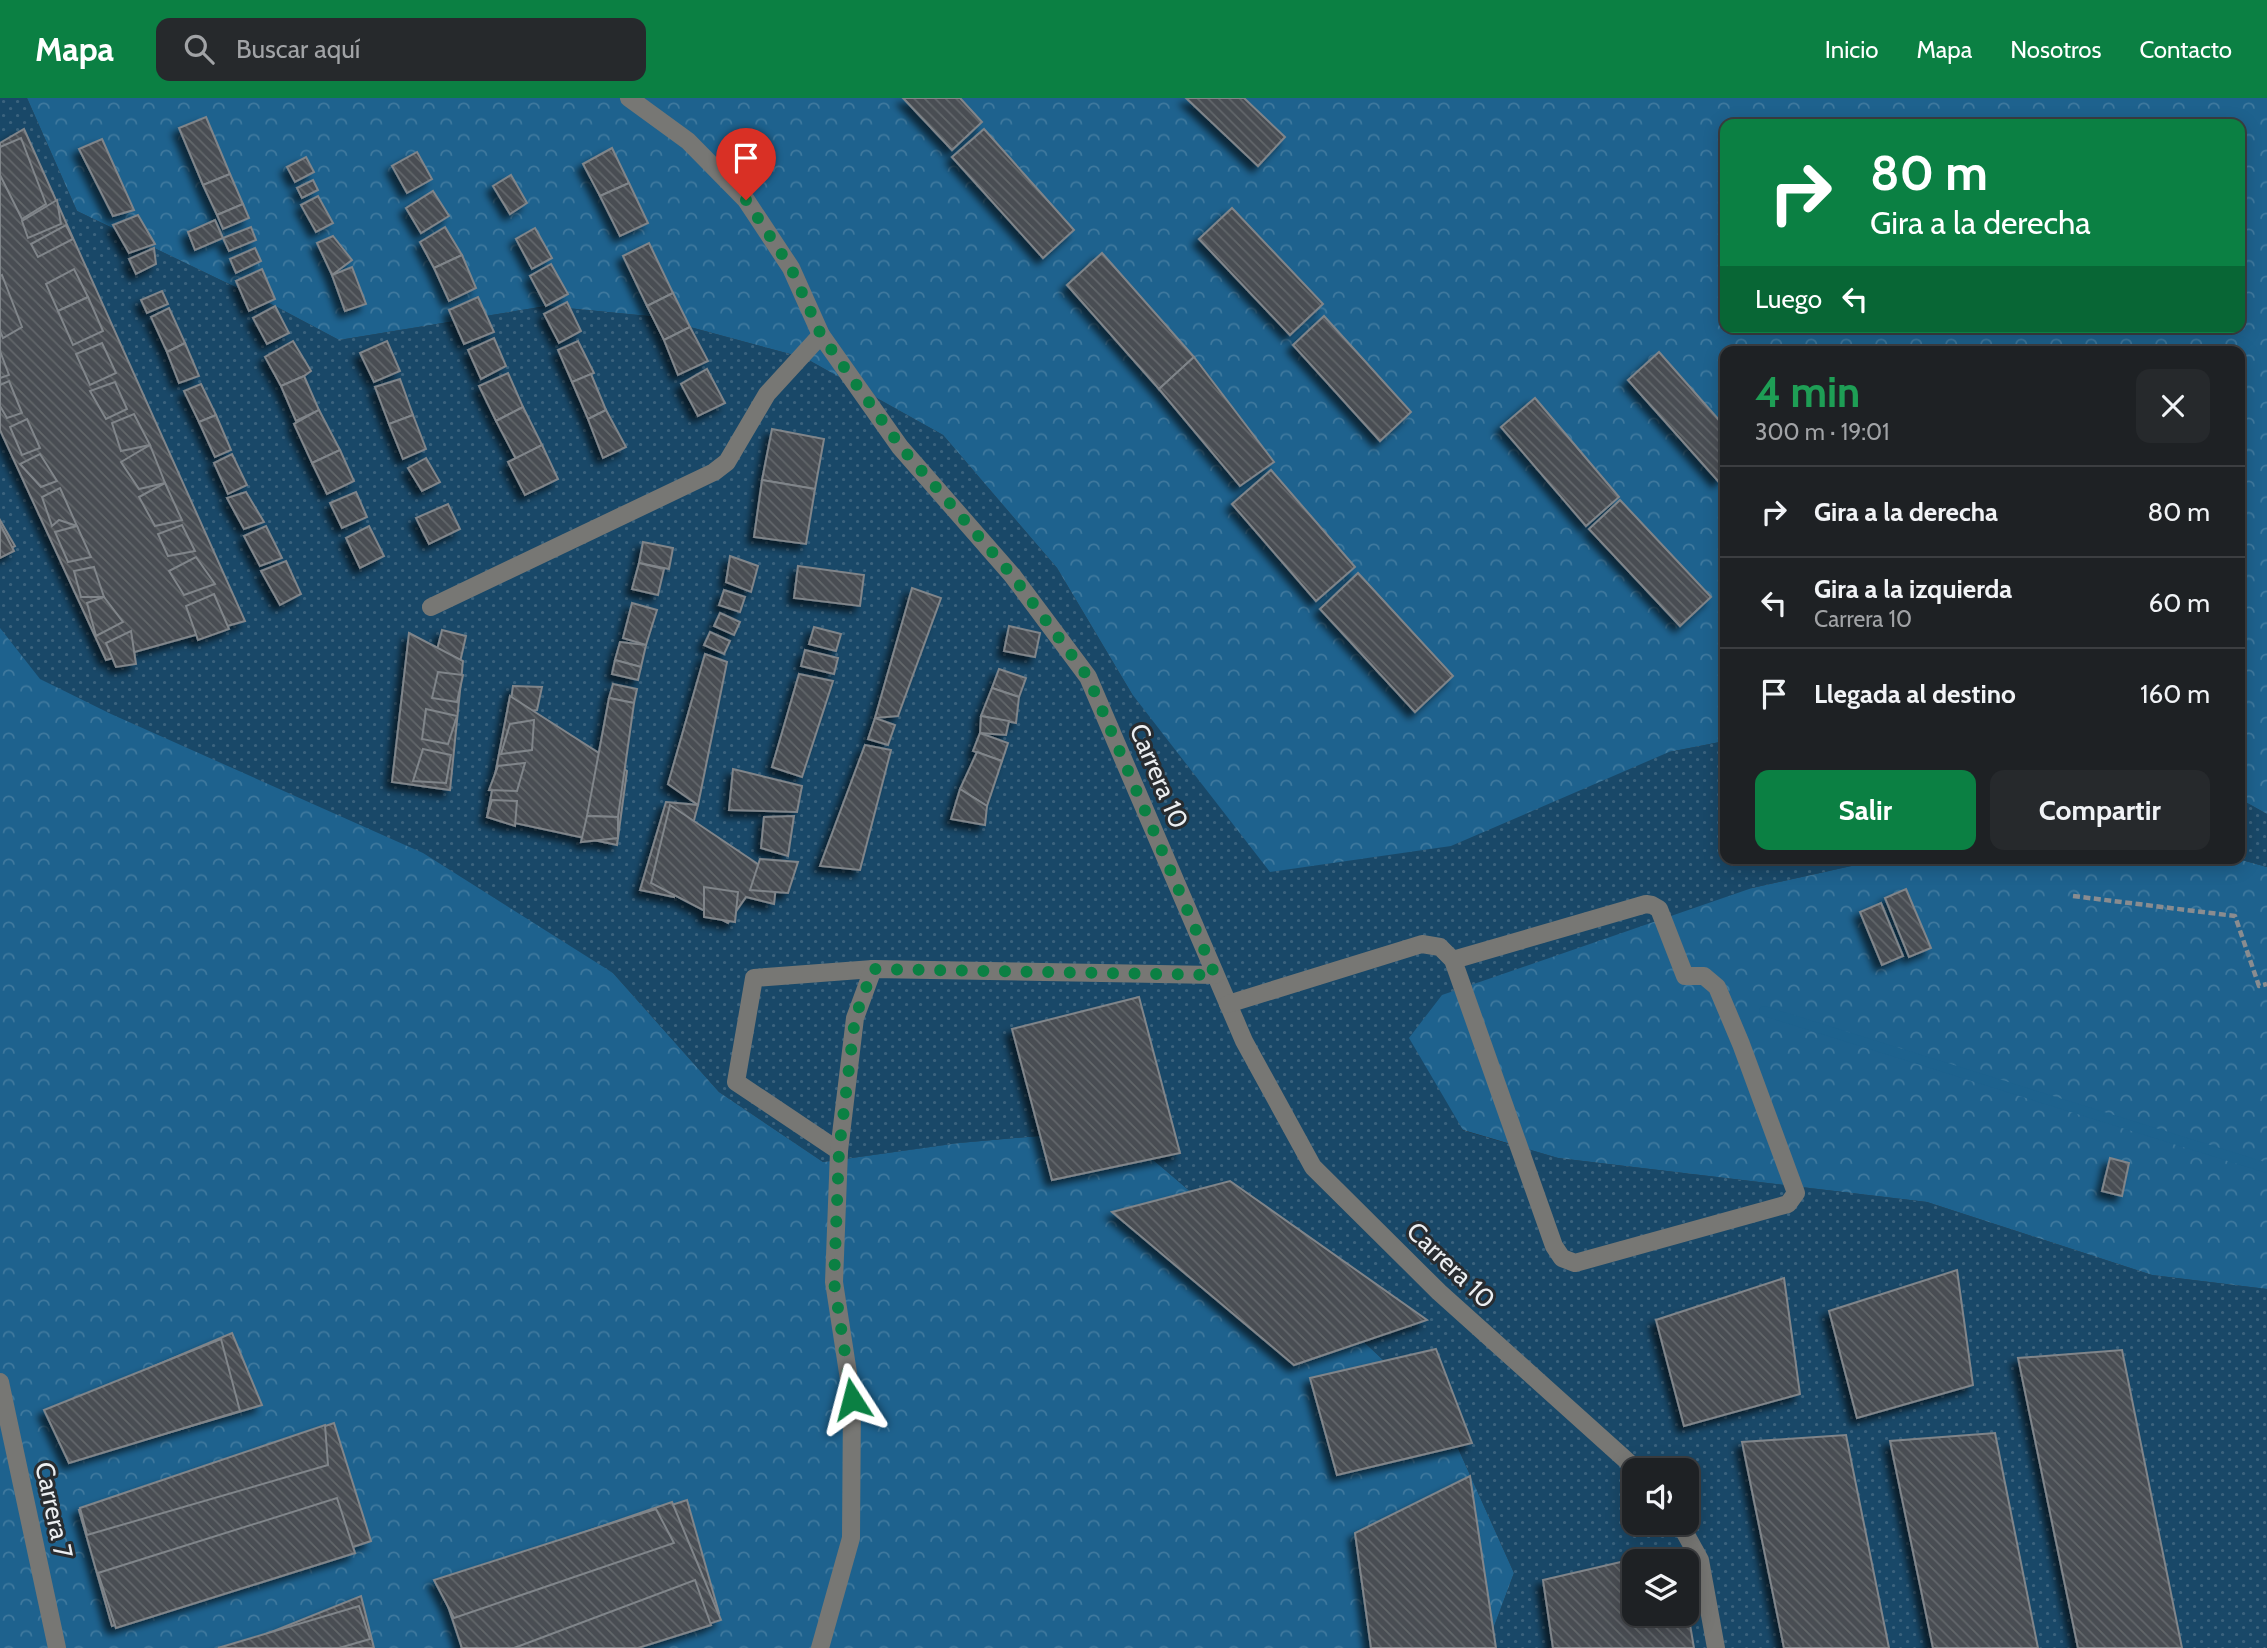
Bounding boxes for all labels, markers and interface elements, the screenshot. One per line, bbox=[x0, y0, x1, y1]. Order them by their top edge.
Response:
search box bbox=[156, 18, 646, 81]
text: Mapa bbox=[35, 29, 114, 69]
icon: search bbox=[180, 30, 218, 68]
text: Buscar aquí bbox=[236, 33, 360, 65]
text: Inicio bbox=[1825, 35, 1878, 64]
text: Mapa bbox=[1916, 35, 1972, 64]
text: Nosotros bbox=[2010, 35, 2101, 64]
text: Contacto bbox=[2139, 35, 2232, 64]
pin bbox=[716, 128, 776, 200]
icon: arrive bbox=[727, 139, 765, 177]
text: 80 m bbox=[1870, 143, 1988, 202]
icon: right bbox=[1755, 147, 1846, 238]
text: Gira a la derecha bbox=[1870, 203, 2091, 242]
icon: left bbox=[1836, 280, 1874, 318]
text: Luego bbox=[1755, 283, 1822, 315]
text: 4 min bbox=[1755, 366, 1860, 418]
button: close bbox=[2136, 369, 2210, 443]
text: 300 m · 19:01 bbox=[1755, 418, 1890, 446]
icon: right bbox=[1755, 493, 1793, 531]
text: Gira a la derecha bbox=[1814, 496, 1998, 528]
text: 80 m bbox=[2147, 496, 2210, 528]
text: Gira a la izquierda bbox=[1814, 573, 2012, 605]
icon: left bbox=[1755, 584, 1793, 622]
text: 60 m bbox=[2148, 587, 2210, 619]
text: Carrera 10 bbox=[1814, 605, 1912, 633]
icon: arrive bbox=[1755, 675, 1793, 713]
text: Llegada al destino bbox=[1814, 678, 2016, 710]
text: 160 m bbox=[2140, 678, 2210, 710]
street label: Carrera 10 bbox=[1123, 719, 1195, 833]
button: Salir bbox=[1755, 770, 1976, 850]
button: Compartir bbox=[1990, 770, 2210, 850]
street label: Carrera 10 bbox=[1400, 1215, 1502, 1315]
position arrow bbox=[815, 1362, 889, 1436]
map controls bbox=[1622, 1458, 1699, 1626]
button: sound bbox=[1622, 1458, 1699, 1535]
street label: Carrera 7 bbox=[28, 1459, 80, 1561]
button: layers bbox=[1622, 1549, 1699, 1626]

